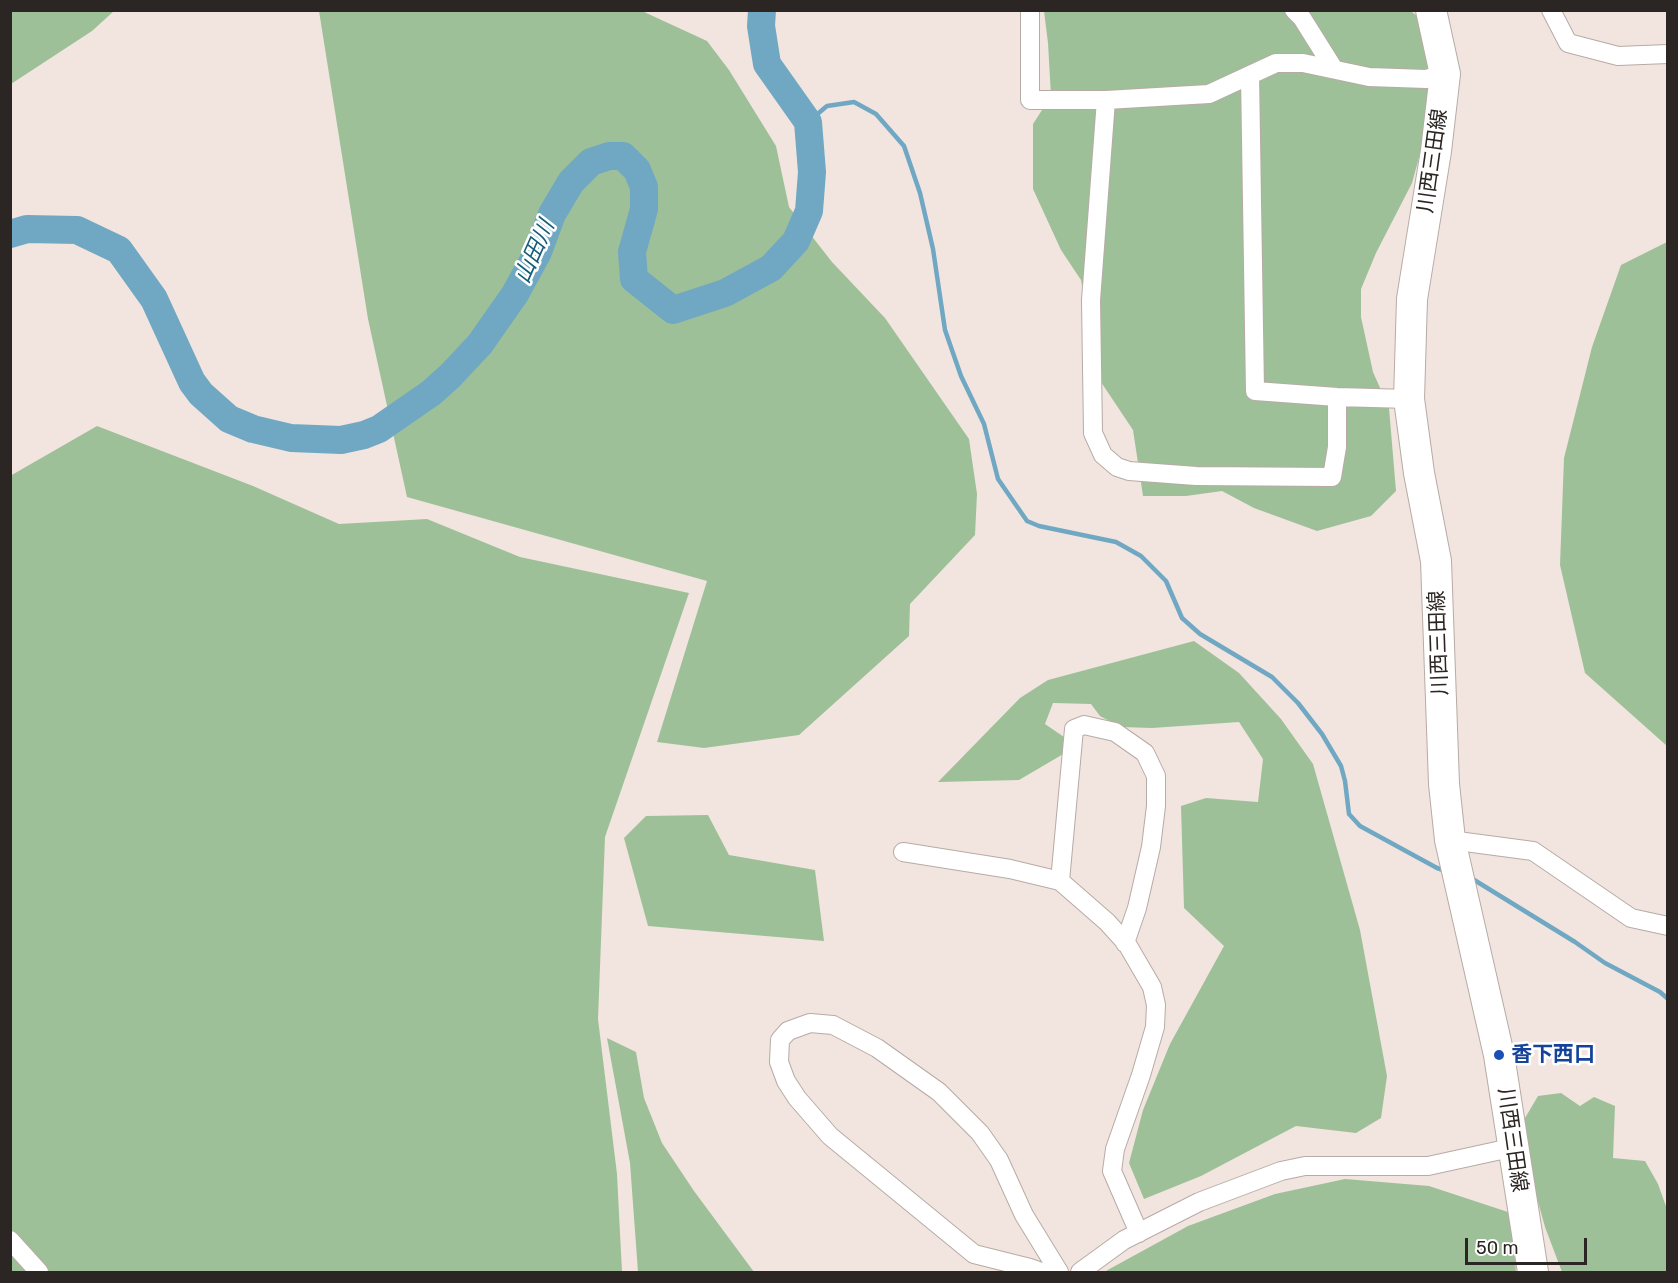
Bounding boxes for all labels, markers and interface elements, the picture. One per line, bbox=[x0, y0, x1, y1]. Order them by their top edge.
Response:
street label: 川西三田線 bbox=[1413, 107, 1453, 215]
water label: 山田川 bbox=[510, 216, 560, 288]
street label: 川西三田線 bbox=[1425, 590, 1453, 696]
place label: 香下西口 bbox=[1511, 1042, 1595, 1068]
marker: 香下西口 bbox=[1492, 1048, 1506, 1062]
street label: 川西三田線 bbox=[1492, 1086, 1532, 1194]
scale bar bbox=[1468, 1226, 1590, 1264]
text: 50 m bbox=[1476, 1237, 1519, 1259]

